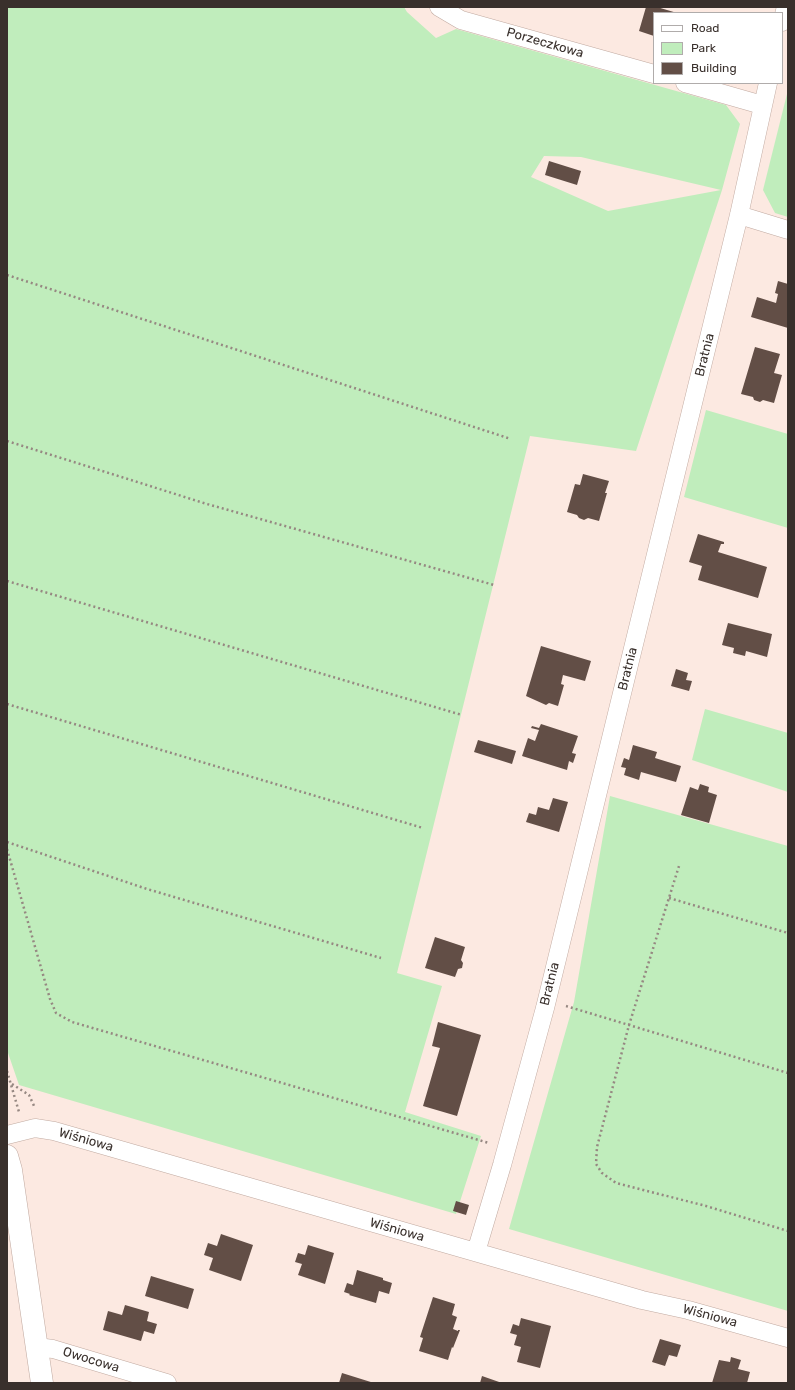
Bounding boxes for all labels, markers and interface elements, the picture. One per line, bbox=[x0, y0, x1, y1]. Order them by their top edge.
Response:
legend bbox=[653, 12, 783, 84]
text: Road bbox=[691, 21, 719, 35]
street label: Porzeczkowa bbox=[505, 25, 585, 61]
text: Park bbox=[691, 41, 716, 55]
text: Building bbox=[691, 61, 737, 75]
street label: Bratnia bbox=[692, 332, 718, 378]
street label: Bratnia bbox=[615, 646, 641, 692]
street label: Bratnia bbox=[537, 961, 563, 1007]
street label: Wiśniowa bbox=[57, 1125, 115, 1155]
street label: Wiśniowa bbox=[368, 1215, 426, 1245]
street label: Wiśniowa bbox=[681, 1301, 739, 1331]
street label: Owocowa bbox=[61, 1344, 121, 1376]

